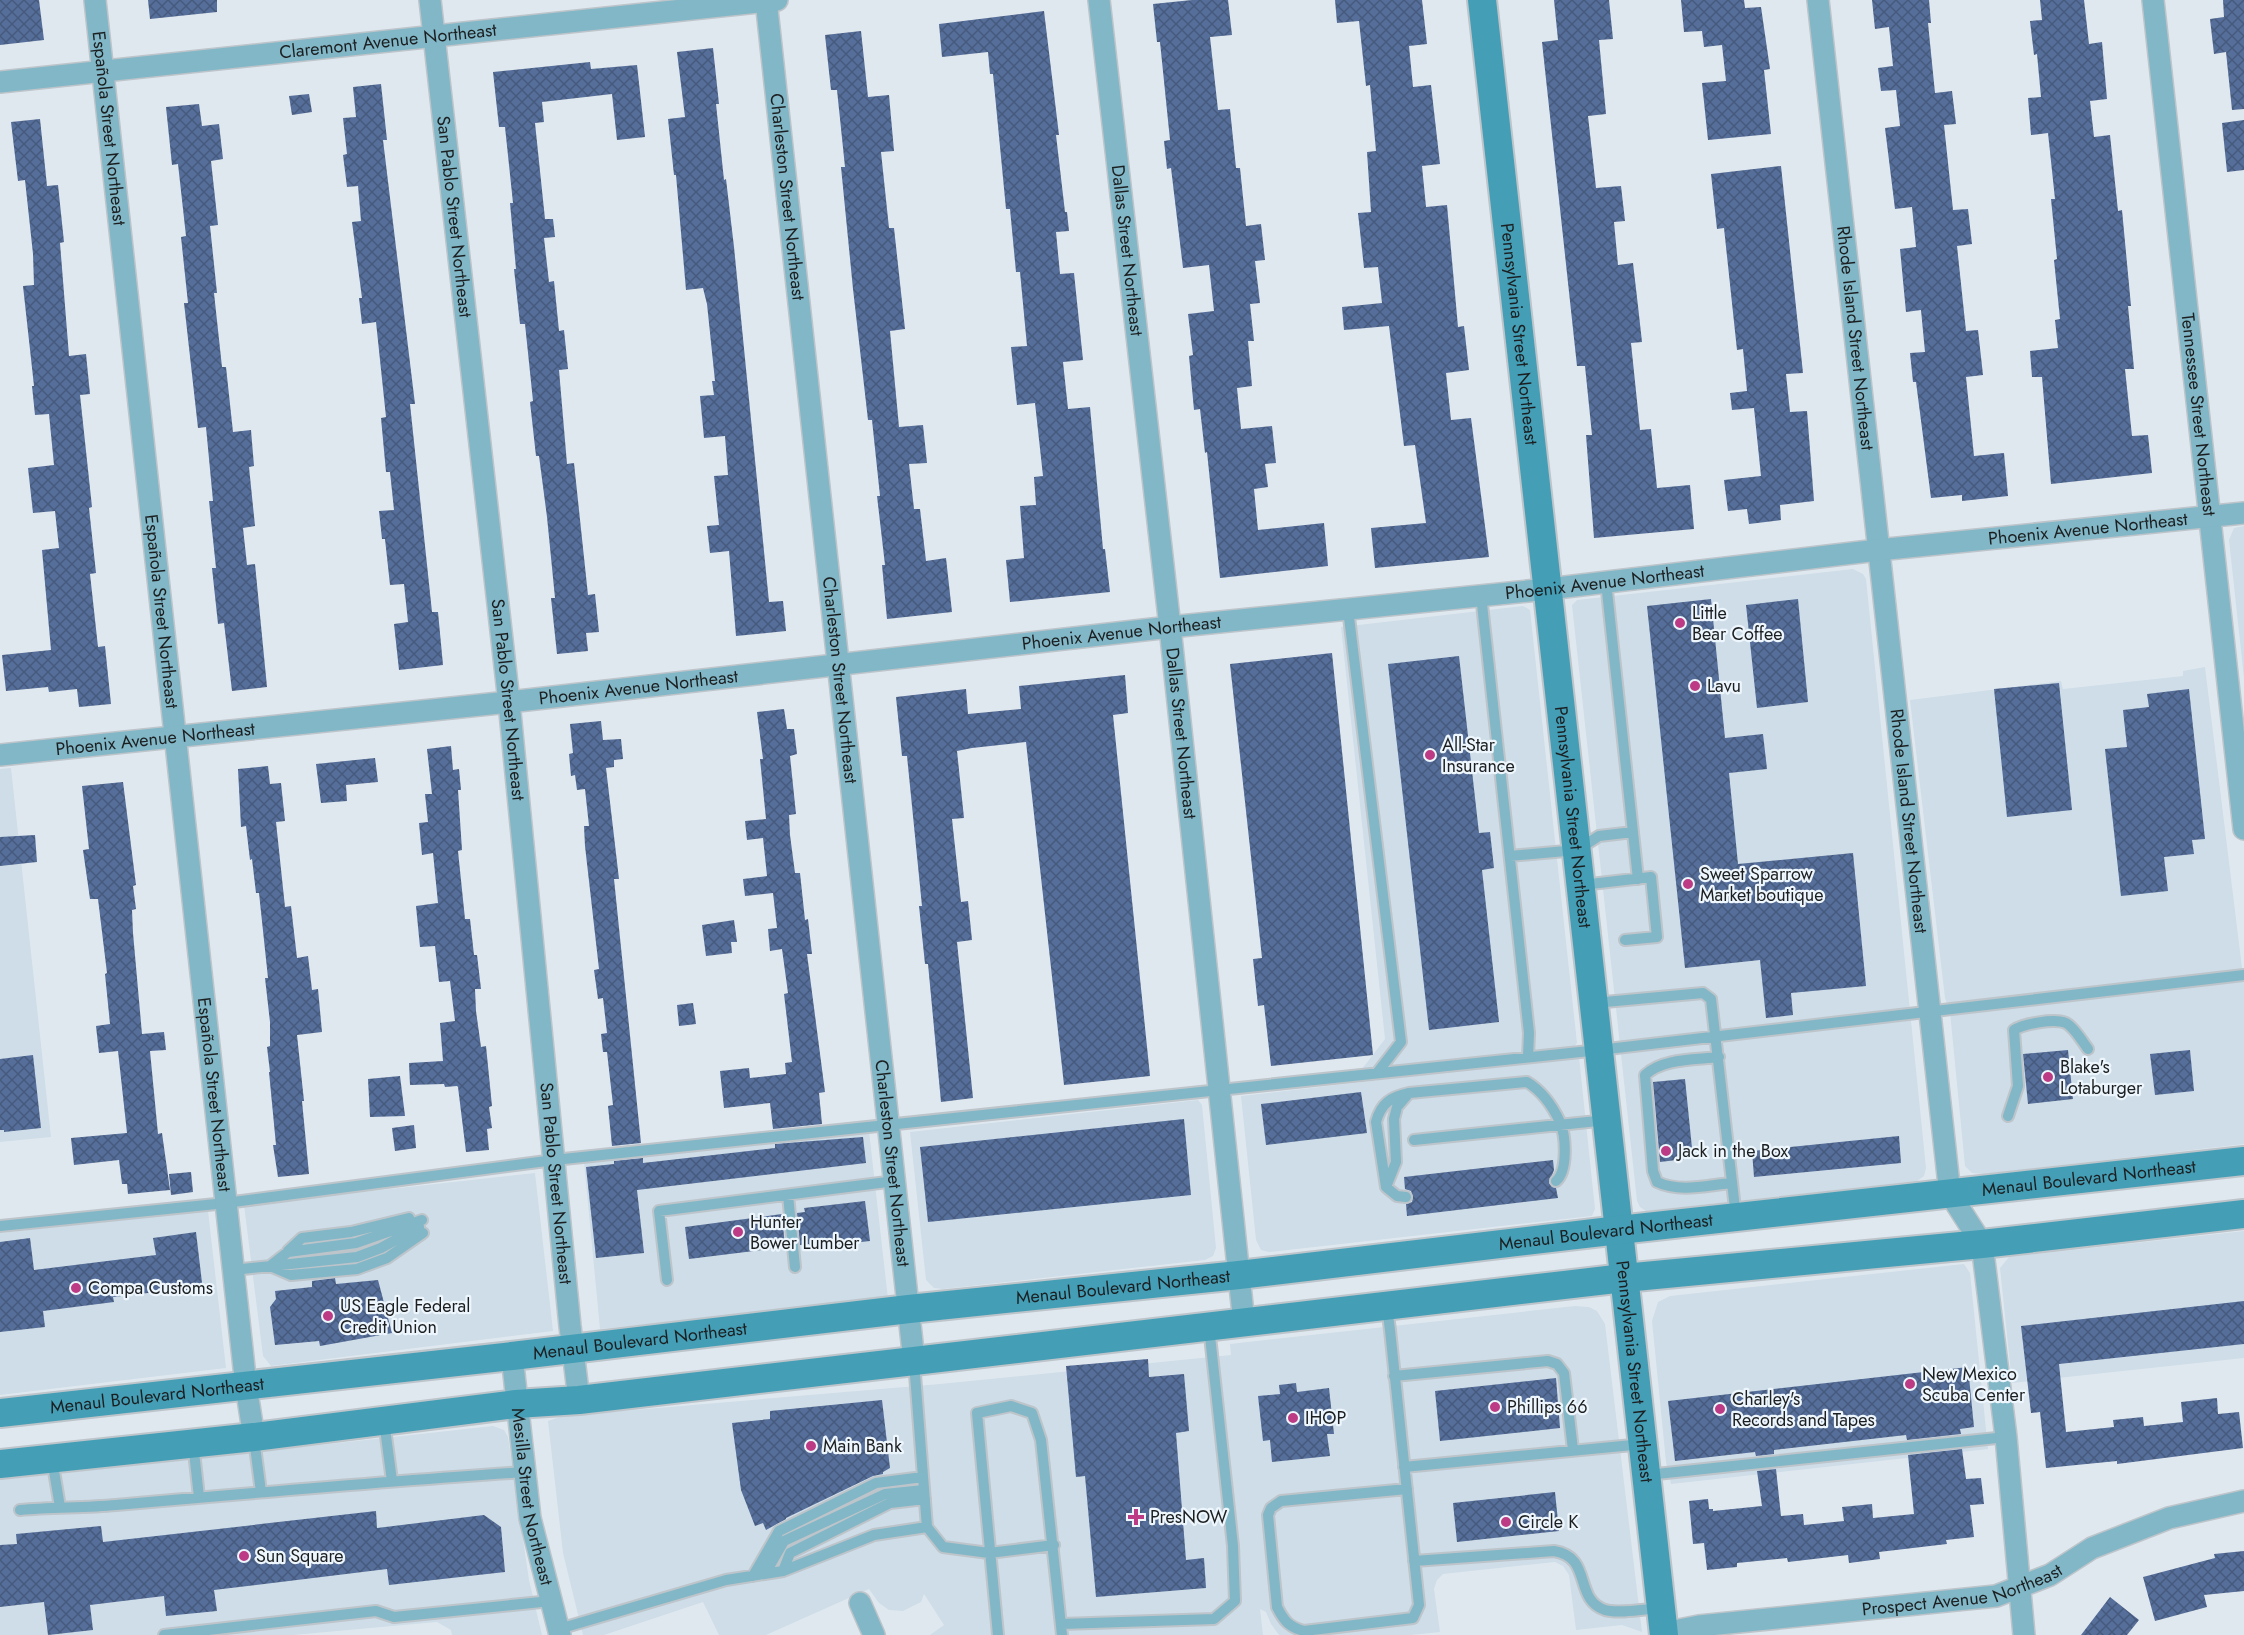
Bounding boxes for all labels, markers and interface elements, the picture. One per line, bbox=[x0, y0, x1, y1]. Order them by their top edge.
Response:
street label: Claremont Avenue Northeast bbox=[278, 17, 498, 65]
street label: Española Street Northeast bbox=[85, 30, 133, 227]
street label: Charleston Street Northeast bbox=[763, 92, 812, 302]
street label: San Pablo Street Northeast bbox=[430, 114, 479, 319]
street label: Dallas Street Northeast bbox=[1105, 163, 1150, 338]
street label: Pennsylvania Street Northeast bbox=[1494, 222, 1545, 447]
street label: Rhode Island Street Northeast bbox=[1830, 224, 1881, 452]
street label: Tennessee Street Northeast bbox=[2174, 312, 2223, 518]
street label: Phoenix Avenue Northeast bbox=[1987, 506, 2189, 552]
street label: Española Street Northeast bbox=[138, 513, 185, 711]
street label: Phoenix Avenue Northeast bbox=[1504, 558, 1706, 606]
street label: Charleston Street Northeast bbox=[816, 575, 864, 785]
street label: San Pablo Street Northeast bbox=[484, 597, 532, 802]
place label: Little Bear Coffee bbox=[1692, 600, 1783, 647]
street label: Phoenix Avenue Northeast bbox=[1020, 609, 1223, 657]
marker: Little Bear Coffee bbox=[1673, 616, 1687, 630]
street label: Dallas Street Northeast bbox=[1159, 646, 1203, 821]
street label: Phoenix Avenue Northeast bbox=[537, 663, 740, 712]
place label: Lavu bbox=[1707, 673, 1741, 699]
marker: Lavu bbox=[1688, 679, 1702, 693]
street label: Pennsylvania Street Northeast bbox=[1548, 705, 1598, 930]
street label: Rhode Island Street Northeast bbox=[1883, 707, 1934, 935]
street label: Phoenix Avenue Northeast bbox=[54, 715, 257, 762]
place label: All-Star Insurance bbox=[1442, 732, 1515, 779]
marker: All-Star Insurance bbox=[1423, 748, 1437, 762]
place label: Sweet Sparrow Market boutique bbox=[1700, 861, 1824, 908]
marker: Sweet Sparrow Market boutique bbox=[1681, 877, 1695, 891]
street label: Española Street Northeast bbox=[191, 996, 238, 1194]
place label: Blake's Lotaburger bbox=[2060, 1054, 2143, 1101]
street label: Charleston Street Northeast bbox=[868, 1058, 917, 1269]
marker: Blake's Lotaburger bbox=[2041, 1070, 2055, 1084]
street label: San Pablo Street Northeast bbox=[533, 1081, 579, 1286]
place label: Jack in the Box bbox=[1676, 1138, 1788, 1164]
marker: Jack in the Box bbox=[1659, 1144, 1673, 1158]
street label: Menaul Boulevard Northeast bbox=[1980, 1153, 2198, 1203]
street label: Menaul Boulevard Northeast bbox=[1497, 1207, 1715, 1257]
place label: Hunter Bower Lumber bbox=[750, 1209, 860, 1256]
marker: Hunter Bower Lumber bbox=[731, 1225, 745, 1239]
street label: Pennsylvania Street Northeast bbox=[1609, 1259, 1660, 1485]
street label: Menaul Boulevard Northeast bbox=[1015, 1263, 1232, 1311]
place label: Compa Customs bbox=[88, 1275, 213, 1301]
marker: Compa Customs bbox=[69, 1281, 83, 1295]
place label: US Eagle Federal Credit Union bbox=[340, 1293, 470, 1340]
marker: US Eagle Federal Credit Union bbox=[321, 1309, 335, 1323]
street label: Menaul Boulevard Northeast bbox=[532, 1315, 749, 1366]
place label: New Mexico Scuba Center bbox=[1922, 1361, 2026, 1408]
street label: Menaul Boulevard Northeast bbox=[49, 1371, 266, 1420]
marker: New Mexico Scuba Center bbox=[1903, 1377, 1917, 1391]
place label: Charley's Records and Tapes bbox=[1732, 1386, 1875, 1433]
place label: Phillips 66 bbox=[1507, 1394, 1588, 1420]
marker: Phillips 66 bbox=[1488, 1400, 1502, 1414]
marker: Charley's Records and Tapes bbox=[1713, 1402, 1727, 1416]
place label: IHOP bbox=[1305, 1405, 1346, 1431]
street label: Mesilla Street Northeast bbox=[505, 1406, 560, 1589]
marker: IHOP bbox=[1286, 1411, 1300, 1425]
place label: Main Bank bbox=[823, 1433, 902, 1459]
marker: Main Bank bbox=[804, 1439, 818, 1453]
place label: PresNOW bbox=[1150, 1504, 1228, 1530]
marker: PresNOW bbox=[1127, 1508, 1145, 1526]
place label: Circle K bbox=[1518, 1509, 1579, 1535]
marker: Circle K bbox=[1499, 1515, 1513, 1529]
place label: Sun Square bbox=[256, 1543, 344, 1569]
marker: Sun Square bbox=[237, 1549, 251, 1563]
street label: Prospect Avenue Northeast bbox=[1861, 1557, 2068, 1622]

